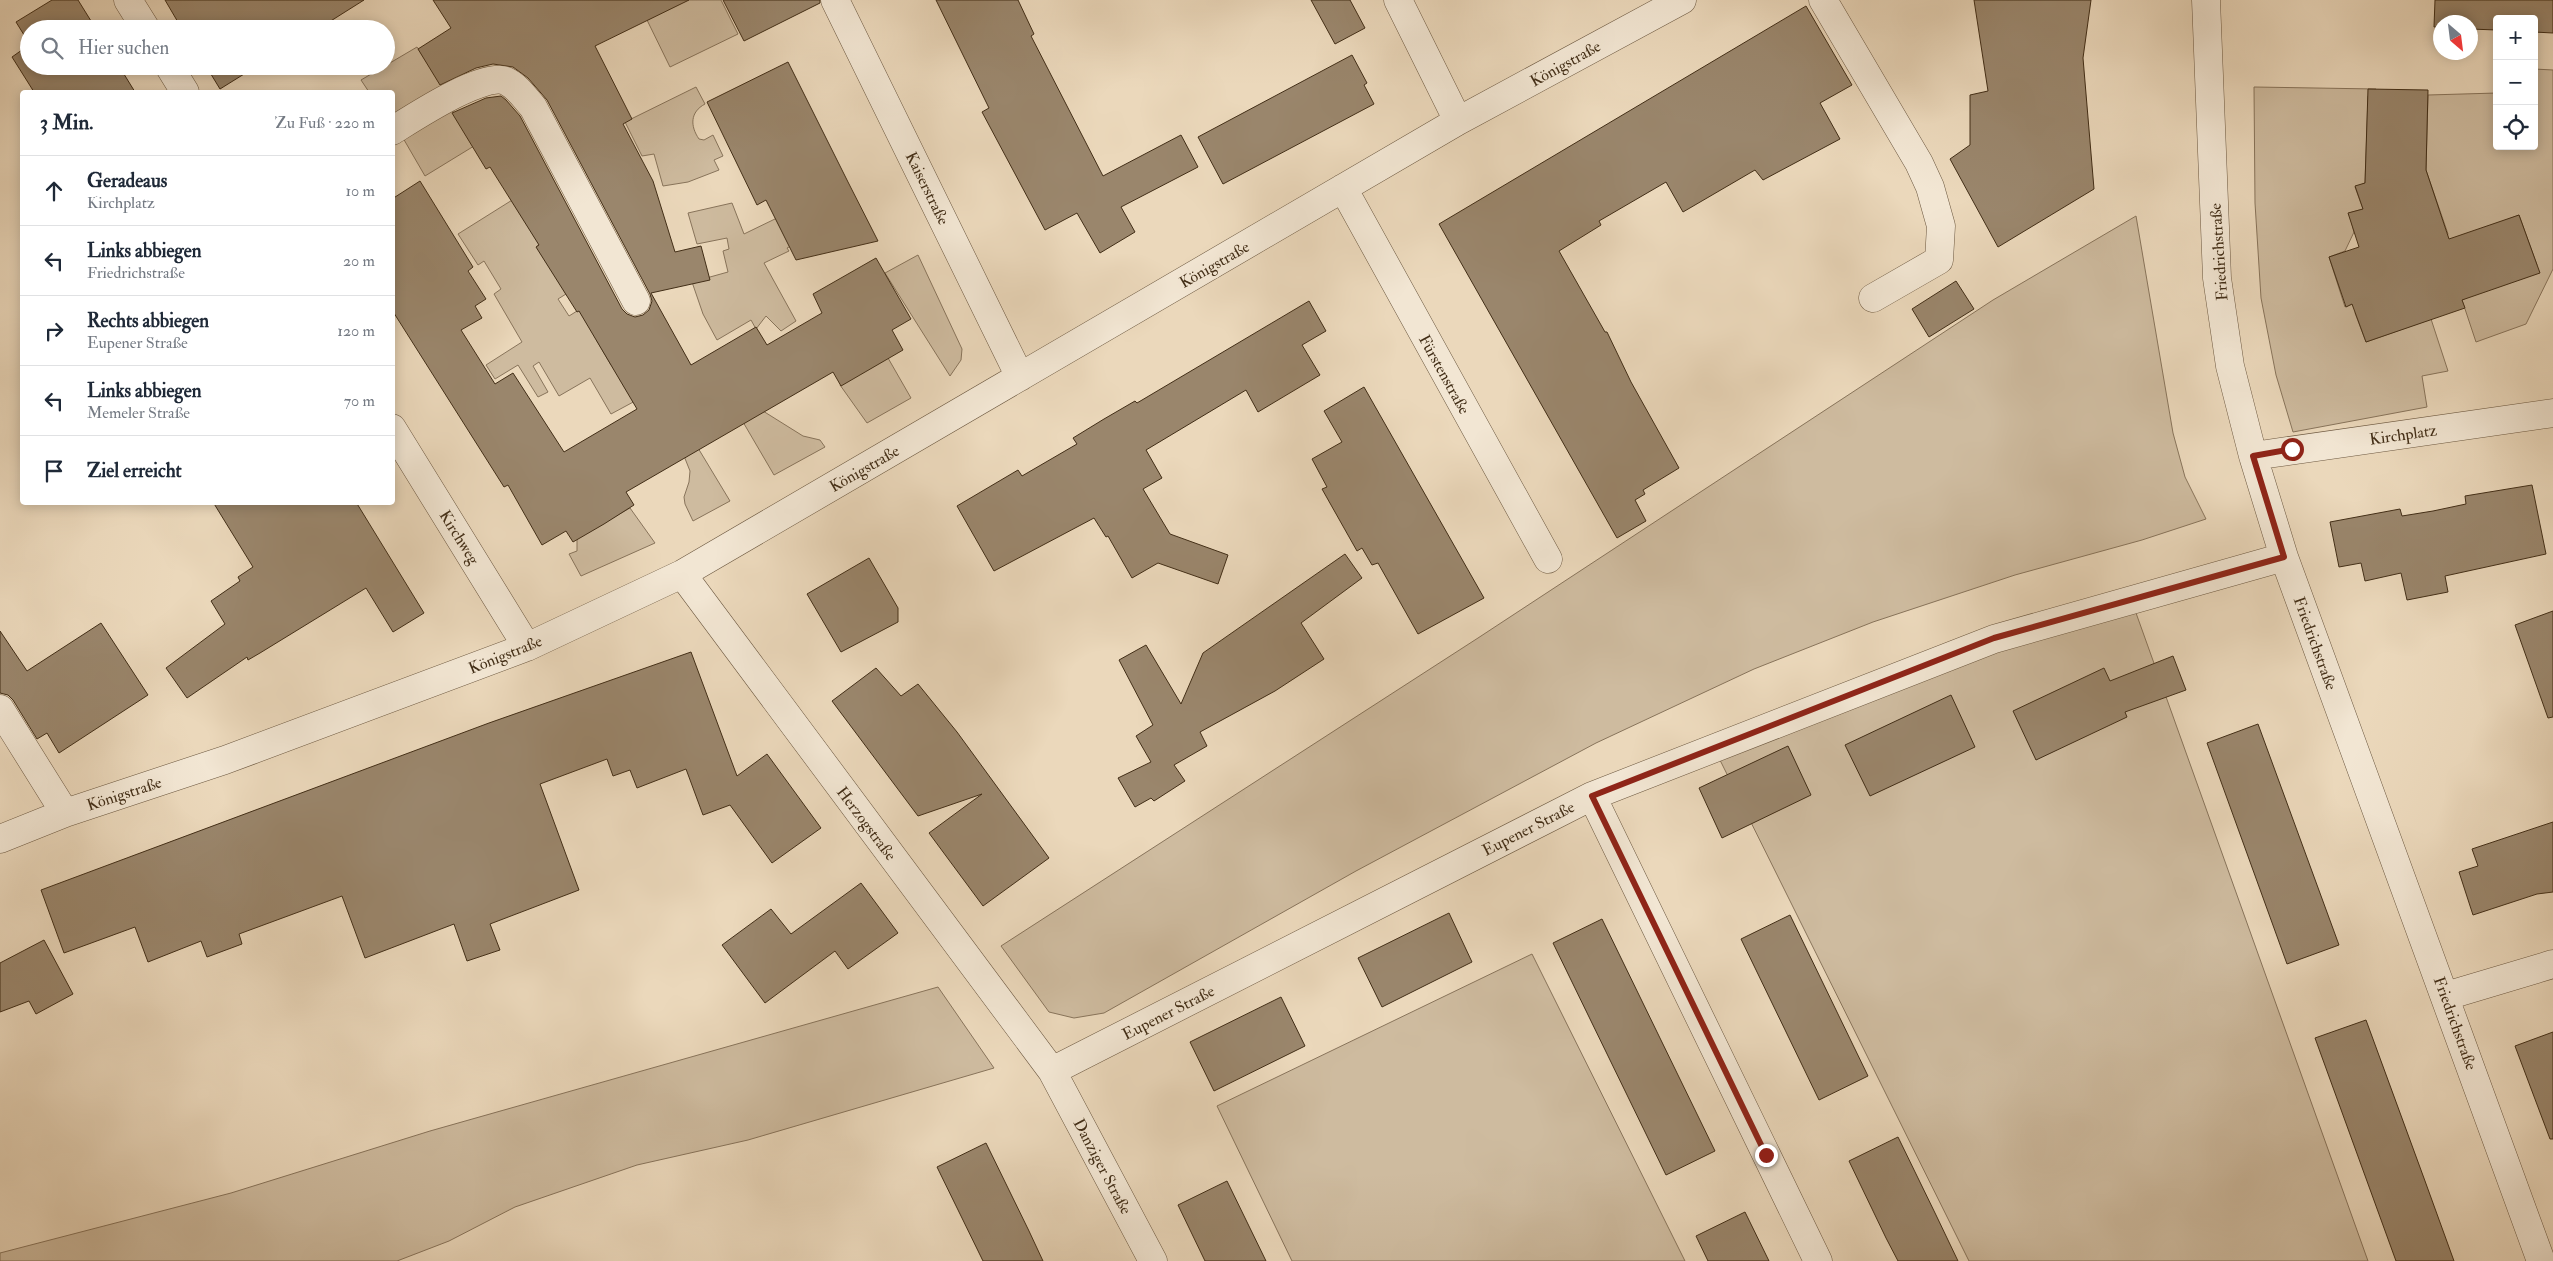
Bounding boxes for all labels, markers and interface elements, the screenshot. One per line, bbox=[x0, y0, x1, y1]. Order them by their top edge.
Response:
north arrow bbox=[2433, 15, 2478, 60]
map controls bbox=[2493, 15, 2538, 150]
button: + bbox=[2493, 15, 2538, 60]
search box bbox=[20, 20, 395, 75]
icon: search bbox=[38, 34, 66, 62]
text: Hier suchen bbox=[78, 36, 169, 60]
street label: Königstraße bbox=[1527, 36, 1605, 91]
button: − bbox=[2493, 60, 2538, 105]
button: locate bbox=[2493, 105, 2538, 150]
text: 3 Min. bbox=[40, 109, 93, 136]
text: Zu Fuß · 220 m bbox=[275, 113, 375, 133]
street label: Kaiserstraße bbox=[901, 149, 953, 228]
text: Geradeaus bbox=[87, 169, 167, 193]
icon: ahead bbox=[40, 177, 68, 205]
text: 10 m bbox=[345, 181, 375, 201]
text: Kirchplatz bbox=[87, 193, 155, 213]
street label: Friedrichstraße bbox=[2206, 202, 2232, 301]
street label: Königstraße bbox=[1176, 237, 1253, 293]
text: Links abbiegen bbox=[87, 239, 201, 263]
icon: left bbox=[40, 247, 68, 275]
text: 20 m bbox=[343, 251, 375, 271]
text: Friedrichstraße bbox=[87, 263, 185, 283]
text: Rechts abbiegen bbox=[87, 309, 209, 333]
icon: right bbox=[40, 317, 68, 345]
text: 120 m bbox=[337, 321, 375, 341]
street label: Fürstenstraße bbox=[1414, 331, 1474, 418]
text: Eupener Straße bbox=[87, 333, 188, 353]
text: Links abbiegen bbox=[87, 379, 201, 403]
icon: left bbox=[40, 387, 68, 415]
text: 70 m bbox=[344, 391, 375, 411]
text: Memeler Straße bbox=[87, 403, 190, 423]
street label: Kirchplatz bbox=[2368, 420, 2438, 451]
route start bbox=[2281, 438, 2304, 461]
street label: Königstraße bbox=[826, 441, 903, 497]
icon: arrive bbox=[40, 457, 68, 485]
text: Ziel erreicht bbox=[87, 459, 182, 483]
street label: Kirchweg bbox=[435, 507, 484, 569]
street label: Friedrichstraße bbox=[2289, 594, 2341, 693]
street label: Königstraße bbox=[466, 631, 545, 679]
street label: Königstraße bbox=[84, 772, 165, 815]
street label: Herzogstraße bbox=[832, 783, 901, 865]
street label: Eupener Straße bbox=[1479, 797, 1579, 862]
street label: Friedrichstraße bbox=[2429, 974, 2481, 1073]
street label: Eupener Straße bbox=[1119, 981, 1219, 1046]
street label: Danziger Straße bbox=[1068, 1115, 1136, 1218]
route end bbox=[1755, 1144, 1778, 1167]

